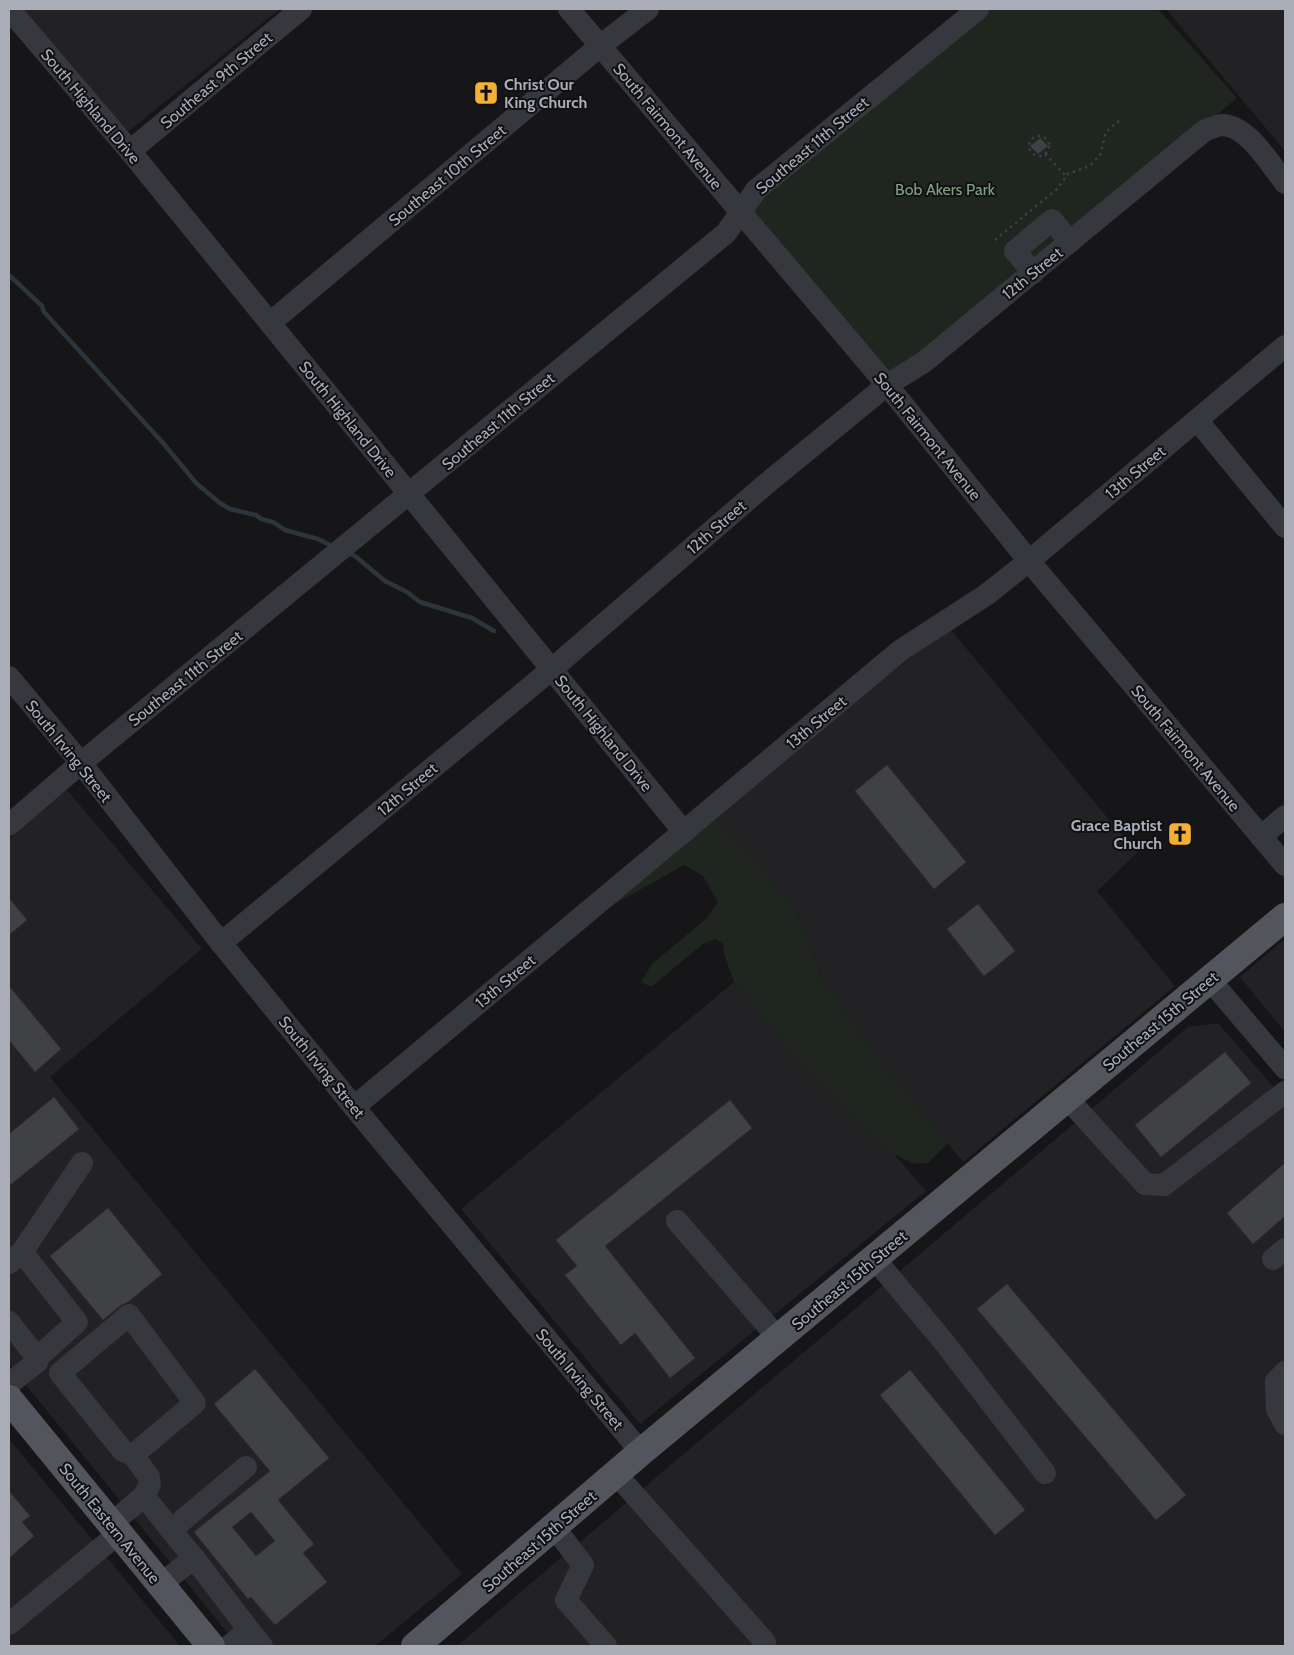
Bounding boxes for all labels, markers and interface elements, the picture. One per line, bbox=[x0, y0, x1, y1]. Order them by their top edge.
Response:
street label: Southeast 9th Street bbox=[157, 28, 276, 133]
street label: South Highland Drive bbox=[37, 45, 144, 168]
street label: South Fairmont Avenue bbox=[609, 59, 726, 193]
place label: Christ Our King Church bbox=[504, 75, 587, 112]
church icon: Christ Our King Church bbox=[473, 80, 499, 106]
street label: Southeast 11th Street bbox=[752, 92, 873, 198]
street label: Southeast 10th Street bbox=[385, 120, 510, 230]
park label: Bob Akers Park bbox=[895, 180, 996, 199]
street label: 12th Street bbox=[998, 243, 1067, 304]
street label: South Highland Drive bbox=[295, 357, 400, 481]
street label: Southeast 11th Street bbox=[438, 368, 559, 474]
street label: South Fairmont Avenue bbox=[870, 368, 985, 504]
street label: 13th Street bbox=[1101, 441, 1170, 503]
street label: 12th Street bbox=[683, 496, 750, 558]
street label: Southeast 11th Street bbox=[124, 626, 247, 730]
street label: South Highland Drive bbox=[551, 671, 656, 795]
street label: South Fairmont Avenue bbox=[1127, 681, 1244, 815]
street label: 13th Street bbox=[782, 691, 851, 753]
street label: South Irving Street bbox=[22, 696, 116, 807]
street label: 12th Street bbox=[373, 758, 442, 820]
place label: Grace Baptist Church bbox=[1071, 816, 1162, 853]
church icon: Grace Baptist Church bbox=[1167, 821, 1193, 847]
street label: 13th Street bbox=[471, 950, 540, 1012]
street label: Southeast 15th Street bbox=[1099, 967, 1222, 1075]
street label: South Irving Street bbox=[275, 1012, 369, 1123]
street label: Southeast 15th Street bbox=[788, 1226, 911, 1334]
street label: South Irving Street bbox=[532, 1325, 628, 1434]
street label: South Eastern Avenue bbox=[55, 1459, 164, 1587]
street label: Southeast 15th Street bbox=[478, 1486, 601, 1596]

